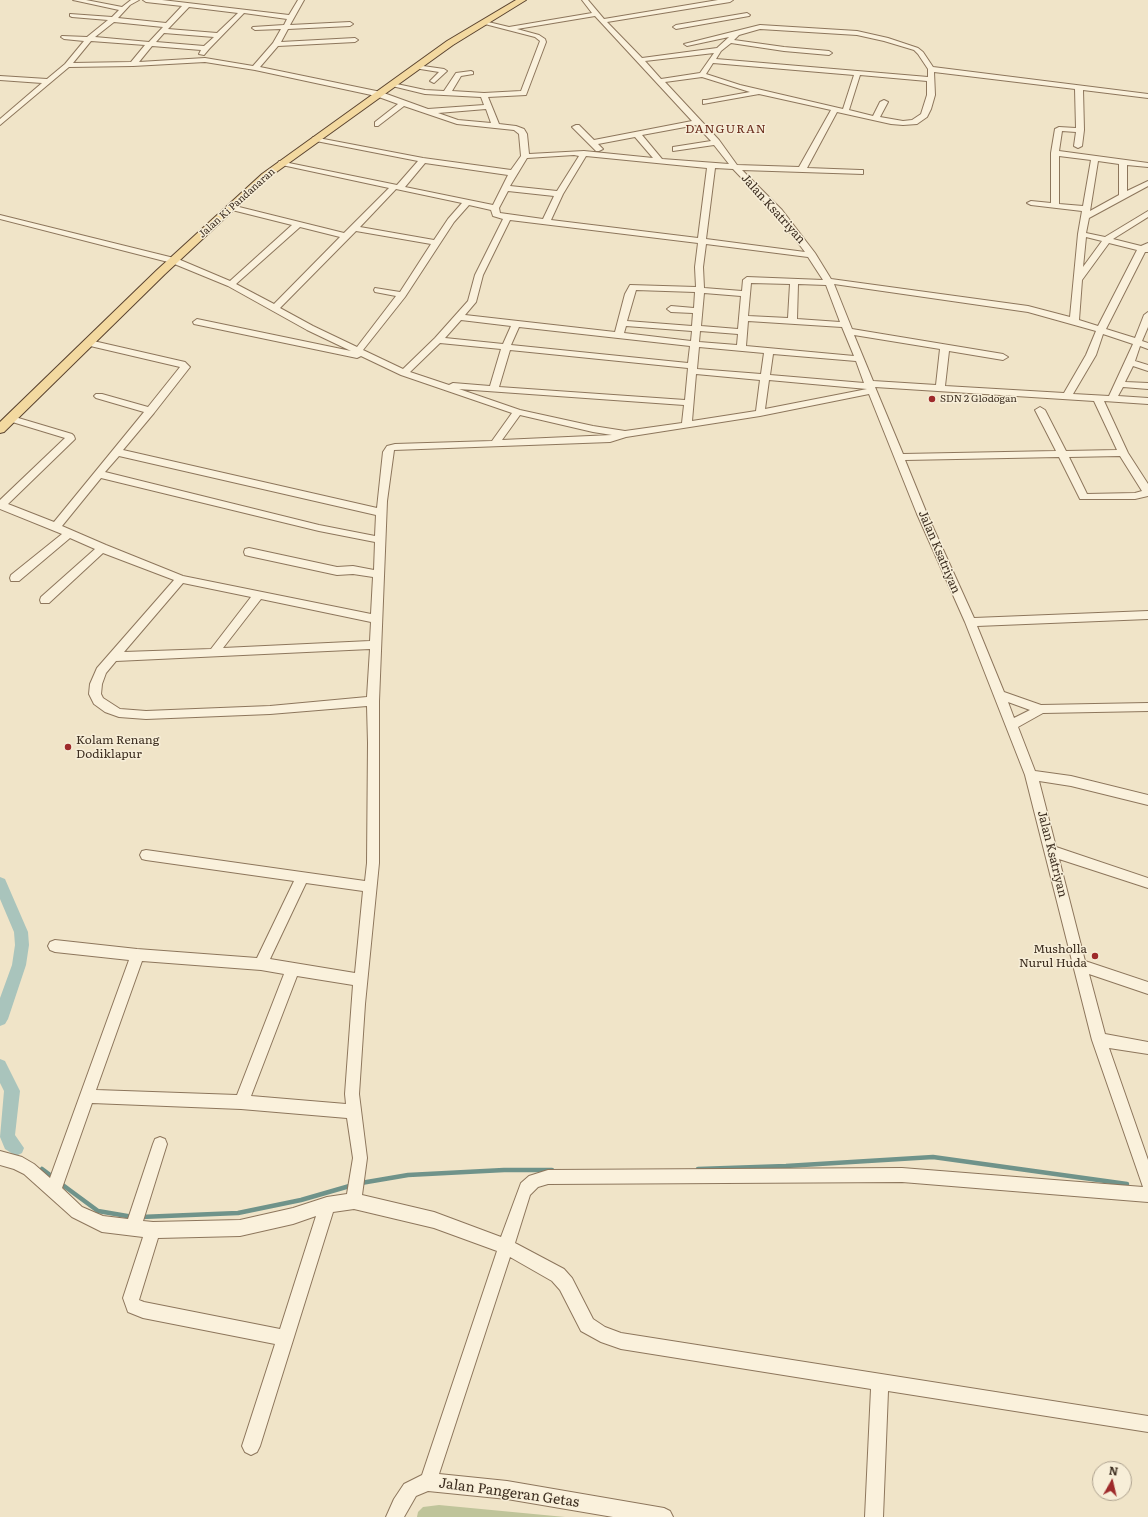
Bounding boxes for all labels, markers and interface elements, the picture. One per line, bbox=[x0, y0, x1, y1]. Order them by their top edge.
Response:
district label: DANGURAN bbox=[685, 122, 767, 136]
street label: Jalan Ki Pandanaran bbox=[196, 166, 278, 240]
street label: Jalan Ksatriyan bbox=[738, 171, 808, 247]
place label: SDN 2 Glodogan bbox=[940, 393, 1017, 405]
marker: SDN 2 Glodogan bbox=[927, 394, 937, 404]
street label: Jalan Ksatriyan bbox=[915, 508, 963, 596]
place label: Kolam Renang Dodiklapur bbox=[76, 733, 159, 761]
marker: Kolam Renang Dodiklapur bbox=[63, 742, 73, 752]
street label: Jalan Ksatriyan bbox=[1034, 809, 1070, 899]
place label: Musholla Nurul Huda bbox=[1019, 942, 1087, 970]
marker: Musholla Nurul Huda bbox=[1090, 951, 1100, 961]
north arrow bbox=[1092, 1461, 1132, 1501]
text: N bbox=[1108, 1462, 1119, 1479]
street label: Jalan Pangeran Getas bbox=[438, 1475, 580, 1511]

